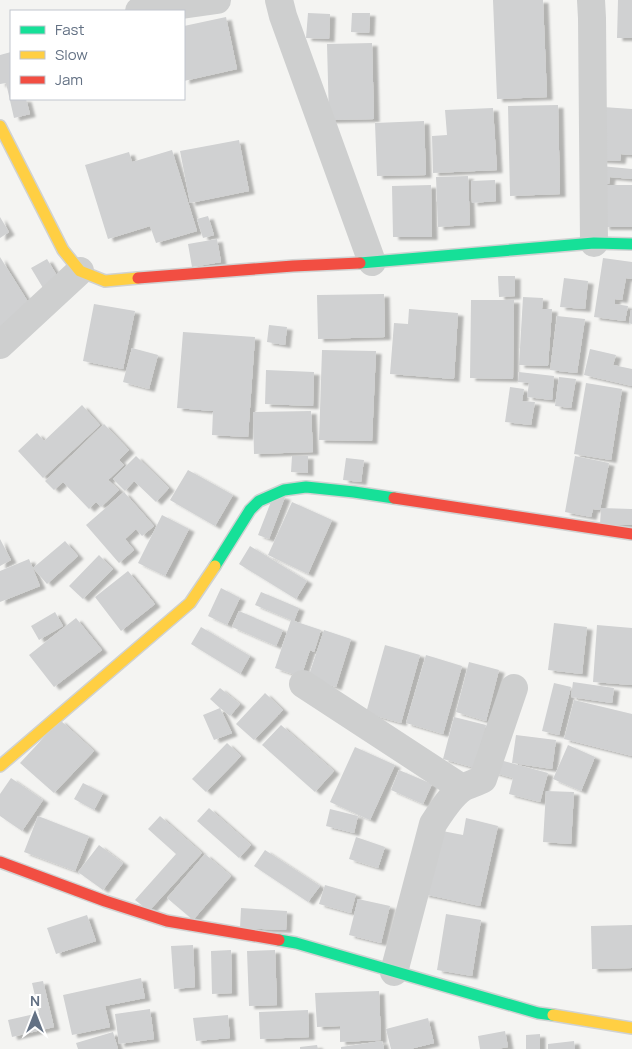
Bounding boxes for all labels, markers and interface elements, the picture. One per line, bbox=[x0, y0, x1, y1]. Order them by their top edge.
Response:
legend bbox=[10, 10, 185, 100]
text: Fast bbox=[55, 19, 84, 40]
text: Slow bbox=[55, 44, 88, 65]
text: Jam bbox=[55, 69, 83, 90]
north arrow bbox=[10, 989, 60, 1039]
text: N bbox=[30, 991, 40, 1010]

